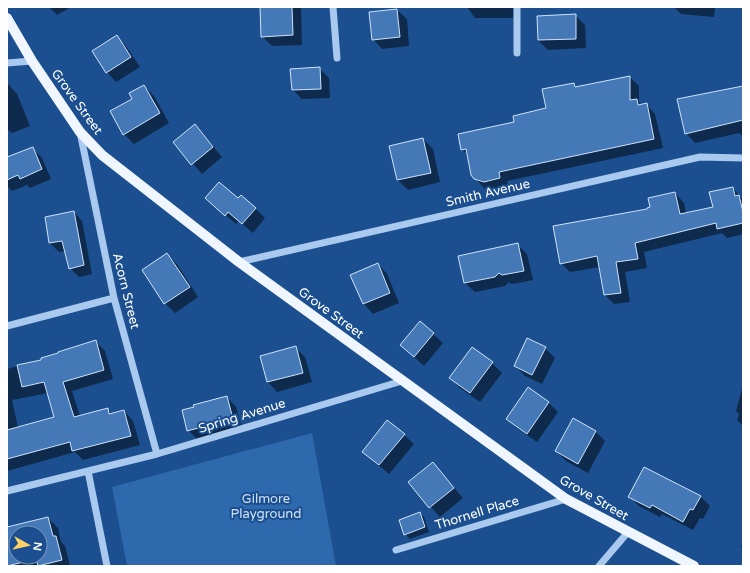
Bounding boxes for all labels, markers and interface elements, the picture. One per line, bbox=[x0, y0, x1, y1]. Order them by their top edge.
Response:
street label: Grove Street bbox=[48, 66, 106, 138]
street label: Smith Avenue bbox=[444, 176, 532, 210]
street label: Acorn Street bbox=[109, 251, 143, 331]
street label: Grove Street bbox=[295, 284, 367, 342]
street label: Spring Avenue bbox=[196, 395, 288, 437]
street label: Grove Street bbox=[557, 472, 631, 524]
park label: Gilmore Playground bbox=[231, 491, 301, 522]
street label: Thornell Place bbox=[433, 493, 521, 533]
north arrow bbox=[8, 525, 48, 565]
text: N bbox=[30, 541, 44, 552]

